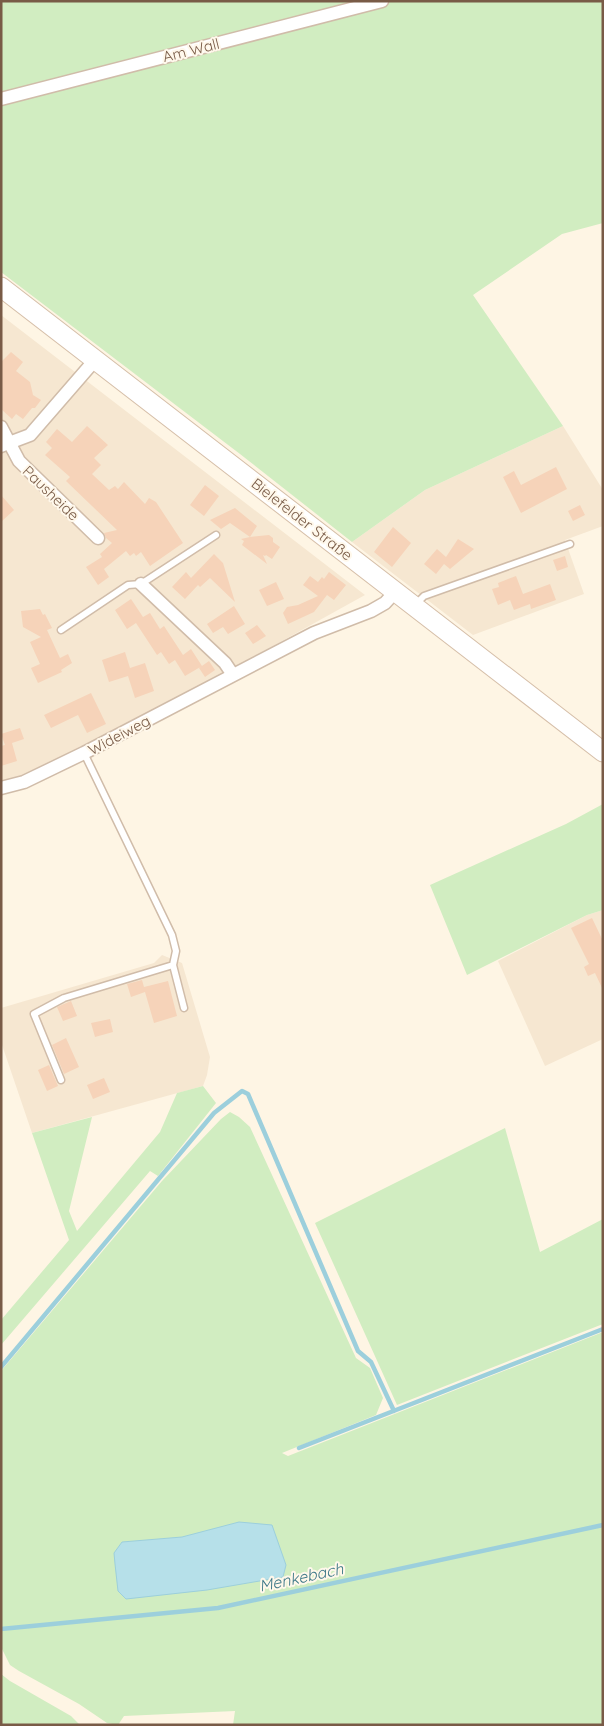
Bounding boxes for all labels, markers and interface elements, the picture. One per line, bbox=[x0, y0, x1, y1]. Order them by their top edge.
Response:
street label: Am Wall bbox=[161, 34, 221, 66]
street label: Pausheide bbox=[19, 461, 83, 525]
street label: Bielefelder Straße bbox=[248, 474, 356, 564]
street label: Wideiweg bbox=[85, 711, 153, 759]
water label: Menkebach bbox=[257, 1558, 346, 1596]

